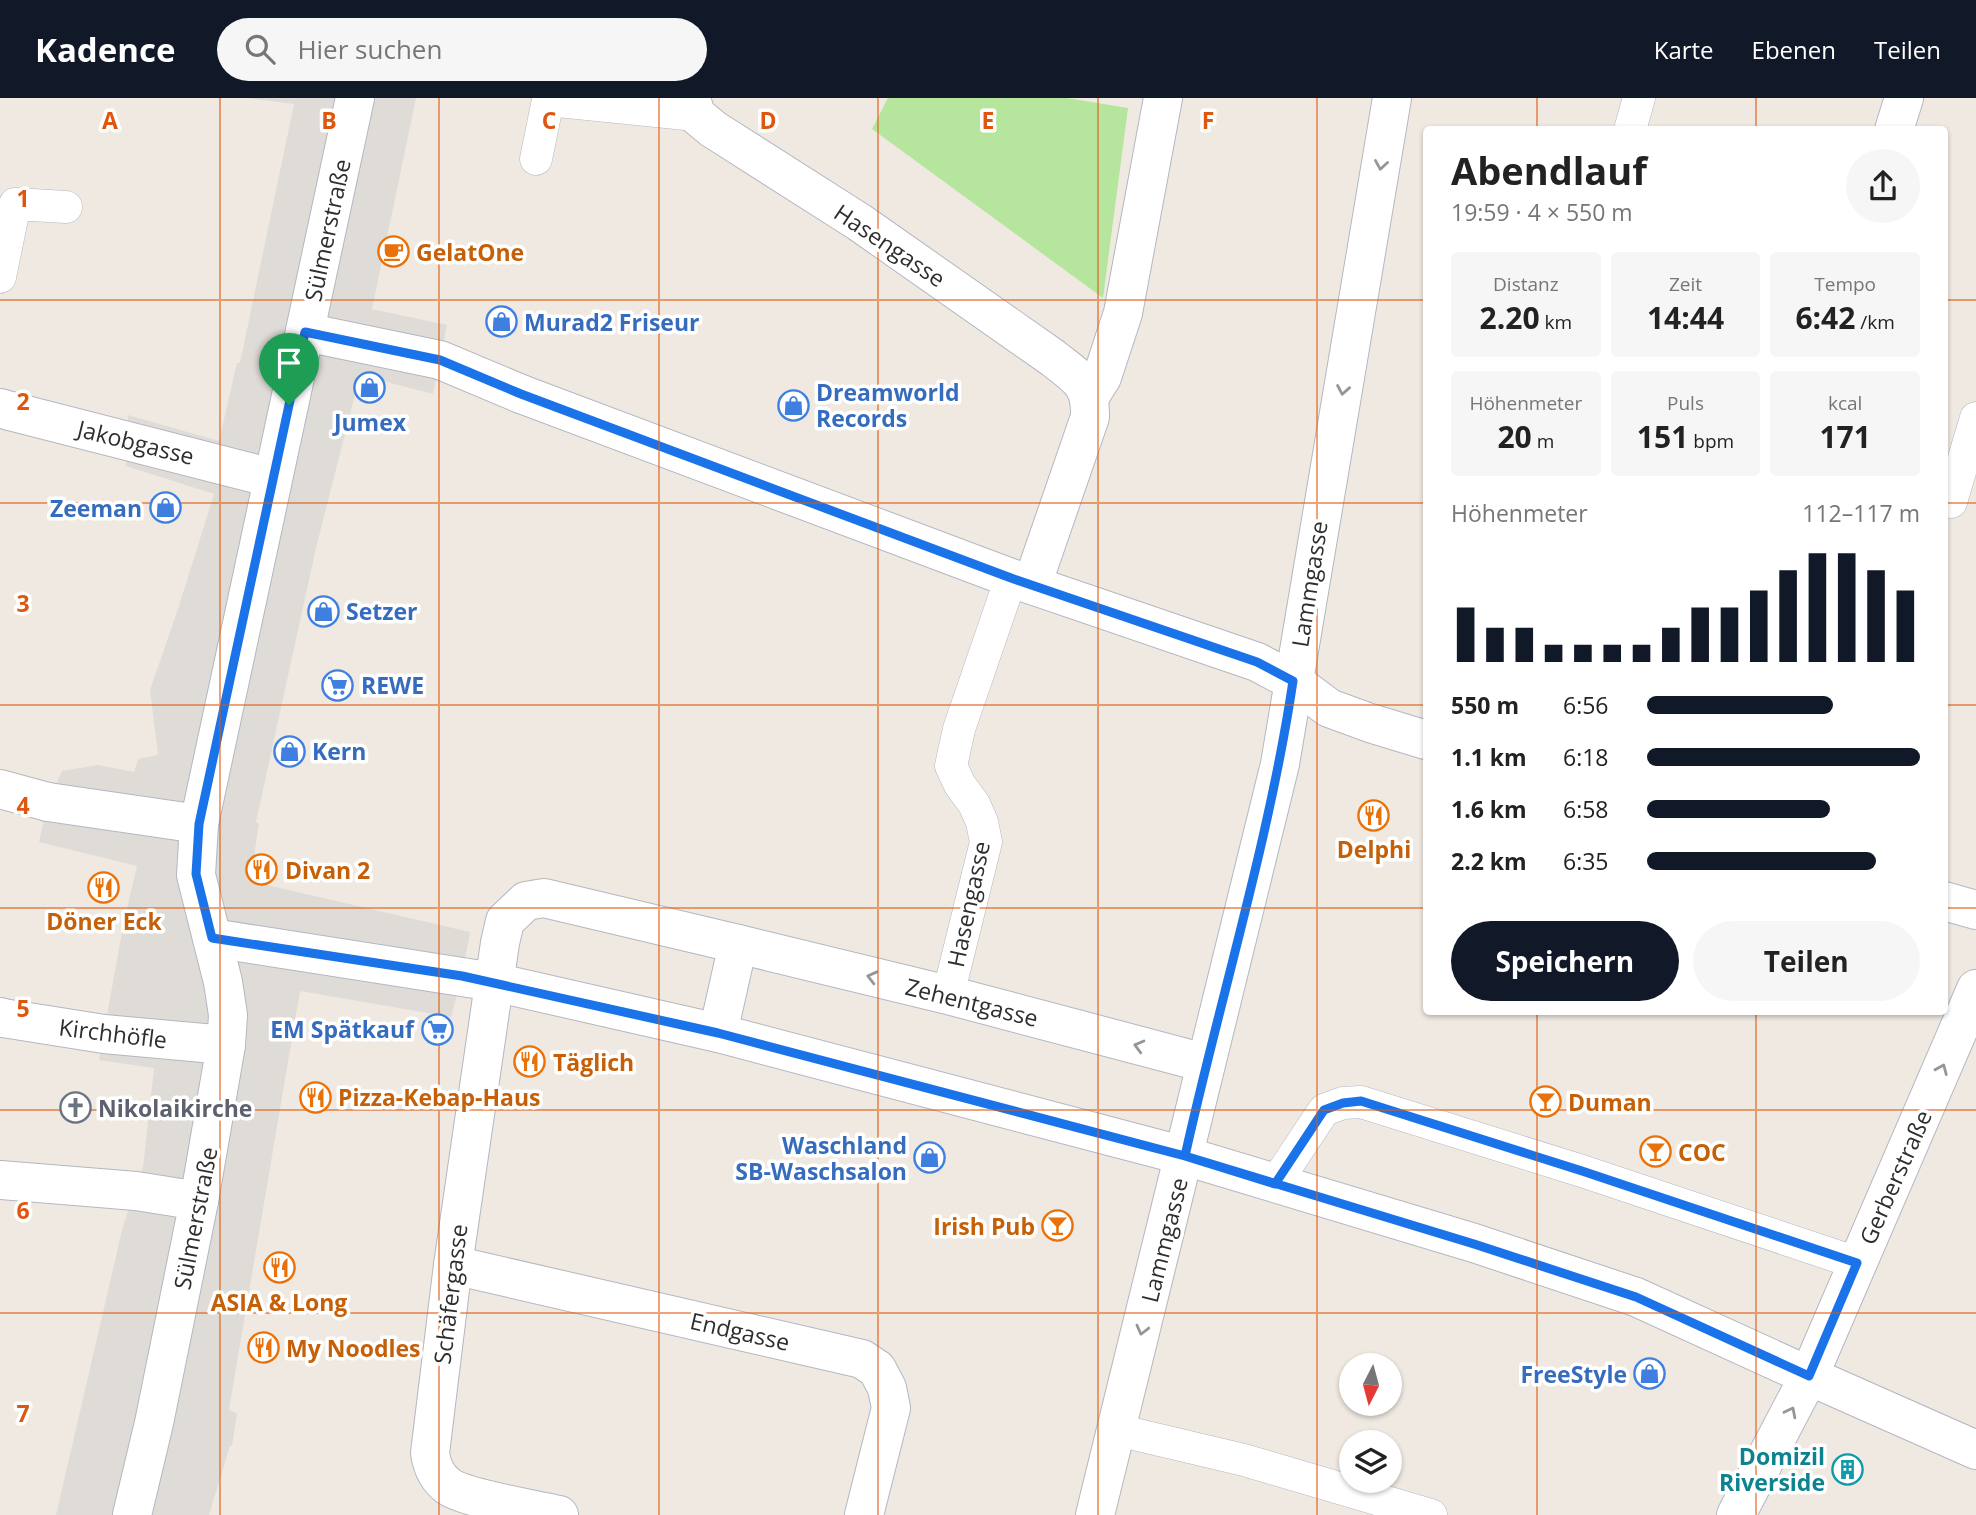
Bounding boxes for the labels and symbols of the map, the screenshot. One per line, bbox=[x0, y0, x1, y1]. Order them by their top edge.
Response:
text: A bbox=[102, 104, 118, 136]
text: B bbox=[321, 104, 337, 136]
text: C bbox=[542, 104, 556, 136]
text: D bbox=[759, 104, 777, 136]
text: E bbox=[982, 104, 994, 136]
text: F bbox=[1202, 104, 1214, 136]
street label: Sülmerstraße bbox=[296, 156, 358, 304]
one-way arrow bbox=[1374, 159, 1389, 171]
text: 1 bbox=[16, 182, 30, 214]
street label: Hasengasse bbox=[828, 196, 952, 294]
cafe icon: GelatOne bbox=[376, 235, 410, 269]
place label: GelatOne bbox=[416, 236, 524, 268]
shop icon: Murad2 Friseur bbox=[484, 305, 518, 339]
place label: Murad2 Friseur bbox=[524, 306, 700, 338]
pin bbox=[259, 333, 319, 405]
shop icon: Jumex bbox=[353, 371, 387, 405]
place label: Dreamworld Records bbox=[816, 376, 959, 434]
one-way arrow bbox=[1336, 384, 1351, 396]
text: 2 bbox=[16, 385, 30, 417]
shop icon: Dreamworld Records bbox=[776, 388, 810, 422]
place label: Jumex bbox=[332, 406, 407, 438]
street label: Jakobgasse bbox=[72, 412, 198, 472]
shop icon: Zeeman bbox=[148, 491, 182, 525]
place label: Zeeman bbox=[50, 492, 142, 524]
street label: Lammgasse bbox=[1283, 519, 1335, 649]
text: 3 bbox=[16, 587, 30, 619]
shop icon: Setzer bbox=[306, 594, 340, 628]
place label: Setzer bbox=[346, 595, 418, 627]
supermarket icon: REWE bbox=[321, 668, 355, 702]
place label: REWE bbox=[361, 669, 424, 701]
shop icon: Kern bbox=[272, 734, 306, 768]
place label: Kern bbox=[312, 735, 366, 767]
text: 4 bbox=[16, 789, 30, 821]
restaurant icon: Delphi bbox=[1357, 798, 1391, 832]
place label: Delphi bbox=[1337, 833, 1411, 865]
street label: Hasengasse bbox=[939, 838, 997, 970]
restaurant icon: Divan 2 bbox=[245, 853, 279, 887]
place label: Divan 2 bbox=[285, 854, 370, 886]
restaurant icon: Döner Eck bbox=[87, 870, 121, 904]
place label: Döner Eck bbox=[46, 905, 162, 937]
street label: Zehentgasse bbox=[902, 970, 1042, 1034]
one-way arrow bbox=[866, 971, 878, 985]
text: 5 bbox=[16, 992, 30, 1024]
street label: Kirchhöfle bbox=[57, 1010, 169, 1056]
supermarket icon: EM Spätkauf bbox=[420, 1012, 454, 1046]
place label: EM Spätkauf bbox=[270, 1013, 415, 1045]
one-way arrow bbox=[1133, 1040, 1145, 1054]
restaurant icon: Täglich bbox=[513, 1045, 547, 1079]
place label: Täglich bbox=[553, 1046, 634, 1078]
one-way arrow bbox=[1934, 1064, 1948, 1076]
restaurant icon: Pizza-Kebap-Haus bbox=[298, 1080, 332, 1114]
place label: Pizza-Kebap-Haus bbox=[338, 1081, 541, 1113]
bar icon: Duman bbox=[1528, 1085, 1562, 1119]
place label: Duman bbox=[1568, 1086, 1652, 1118]
church icon: Nikolaikirche bbox=[58, 1091, 92, 1125]
place label: Nikolaikirche bbox=[98, 1092, 252, 1124]
street label: Gerberstraße bbox=[1851, 1105, 1939, 1249]
place label: Waschland SB-Waschsalon bbox=[735, 1129, 907, 1187]
bar icon: COC bbox=[1638, 1135, 1672, 1169]
place label: COC bbox=[1678, 1136, 1726, 1168]
shop icon: Waschland SB-Waschsalon bbox=[913, 1141, 947, 1175]
street label: Sülmerstraße bbox=[165, 1144, 225, 1292]
street label: Lammgasse bbox=[1133, 1174, 1195, 1306]
text: 6 bbox=[16, 1194, 30, 1226]
bar icon: Irish Pub bbox=[1041, 1209, 1075, 1243]
place label: Irish Pub bbox=[933, 1210, 1035, 1242]
street label: Schäfergasse bbox=[426, 1222, 474, 1366]
restaurant icon: ASIA & Long bbox=[262, 1251, 296, 1285]
place label: ASIA & Long bbox=[211, 1286, 347, 1318]
street label: Endgasse bbox=[687, 1304, 793, 1358]
one-way arrow bbox=[1136, 1324, 1150, 1336]
restaurant icon: My Noodles bbox=[246, 1331, 280, 1365]
place label: My Noodles bbox=[286, 1332, 421, 1364]
north arrow bbox=[1339, 1353, 1402, 1416]
shop icon: FreeStyle bbox=[1633, 1357, 1667, 1391]
place label: FreeStyle bbox=[1520, 1358, 1627, 1390]
text: 7 bbox=[16, 1397, 30, 1429]
one-way arrow bbox=[1782, 1406, 1796, 1419]
place label: Domizil Riverside bbox=[1719, 1440, 1825, 1498]
building icon: Domizil Riverside bbox=[1831, 1452, 1865, 1486]

